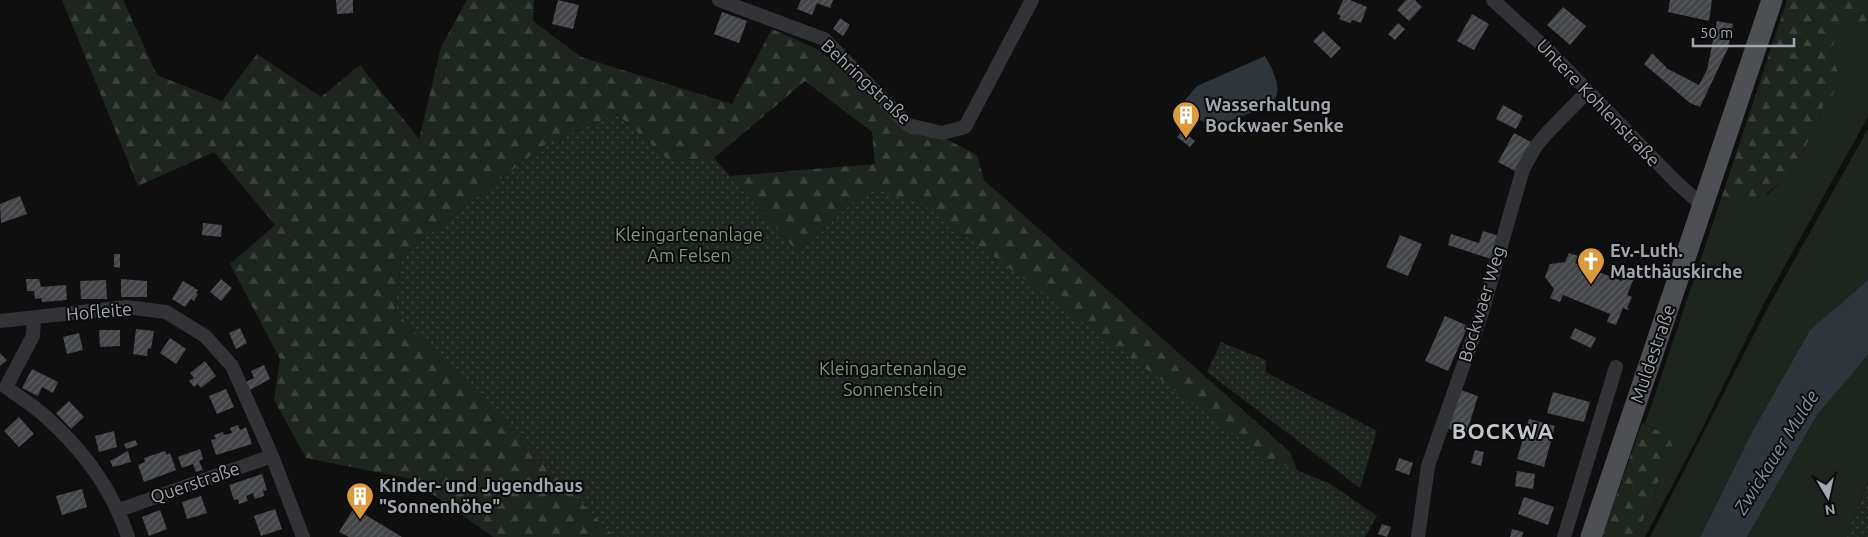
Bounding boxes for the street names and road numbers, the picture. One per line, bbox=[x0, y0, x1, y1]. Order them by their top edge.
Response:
street label: Behringstraße bbox=[818, 35, 916, 128]
street label: Untere Kohlenstraße bbox=[1533, 35, 1664, 170]
street label: Bockwaer Weg bbox=[1454, 243, 1508, 364]
street label: Hofleite bbox=[65, 298, 133, 324]
street label: Muldestraße bbox=[1626, 302, 1678, 406]
street label: Querstraße bbox=[148, 458, 242, 508]

